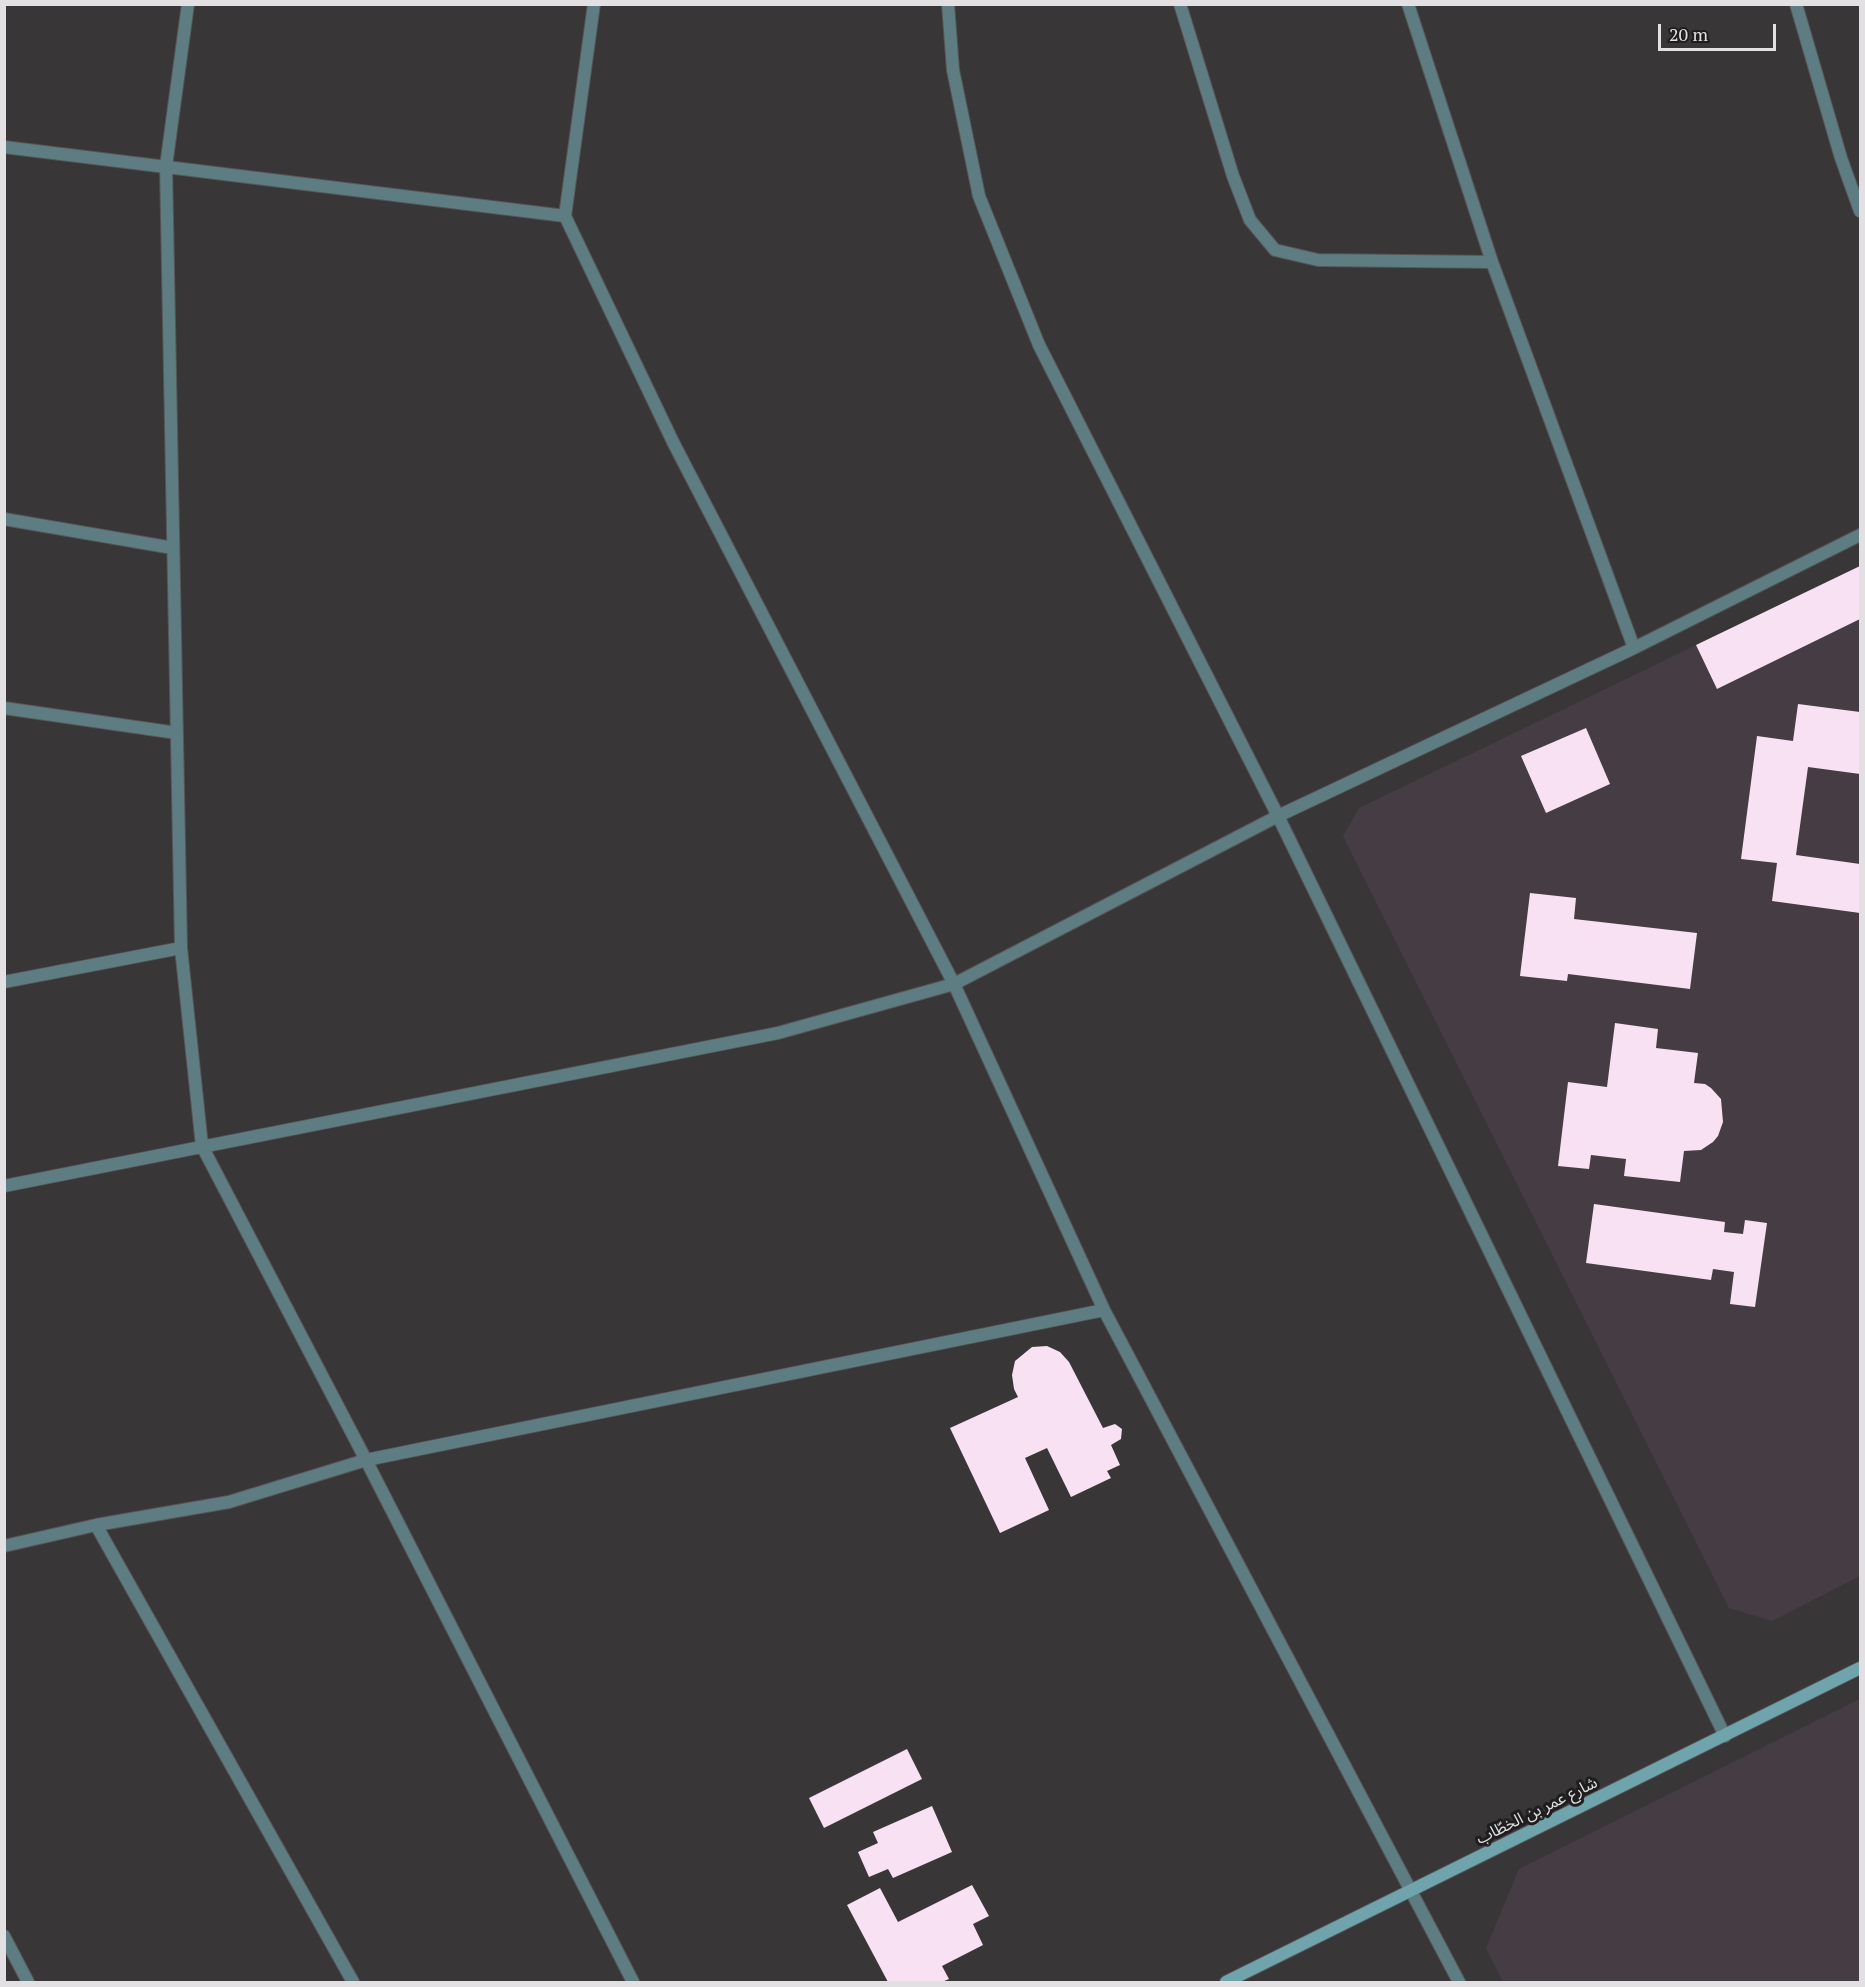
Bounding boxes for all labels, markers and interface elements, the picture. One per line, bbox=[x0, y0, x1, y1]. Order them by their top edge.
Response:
scale bar bbox=[1661, 12, 1780, 50]
text: 20 m bbox=[1669, 22, 1708, 46]
street label: شارع عمر بن الخطّاب bbox=[1473, 1773, 1601, 1849]

